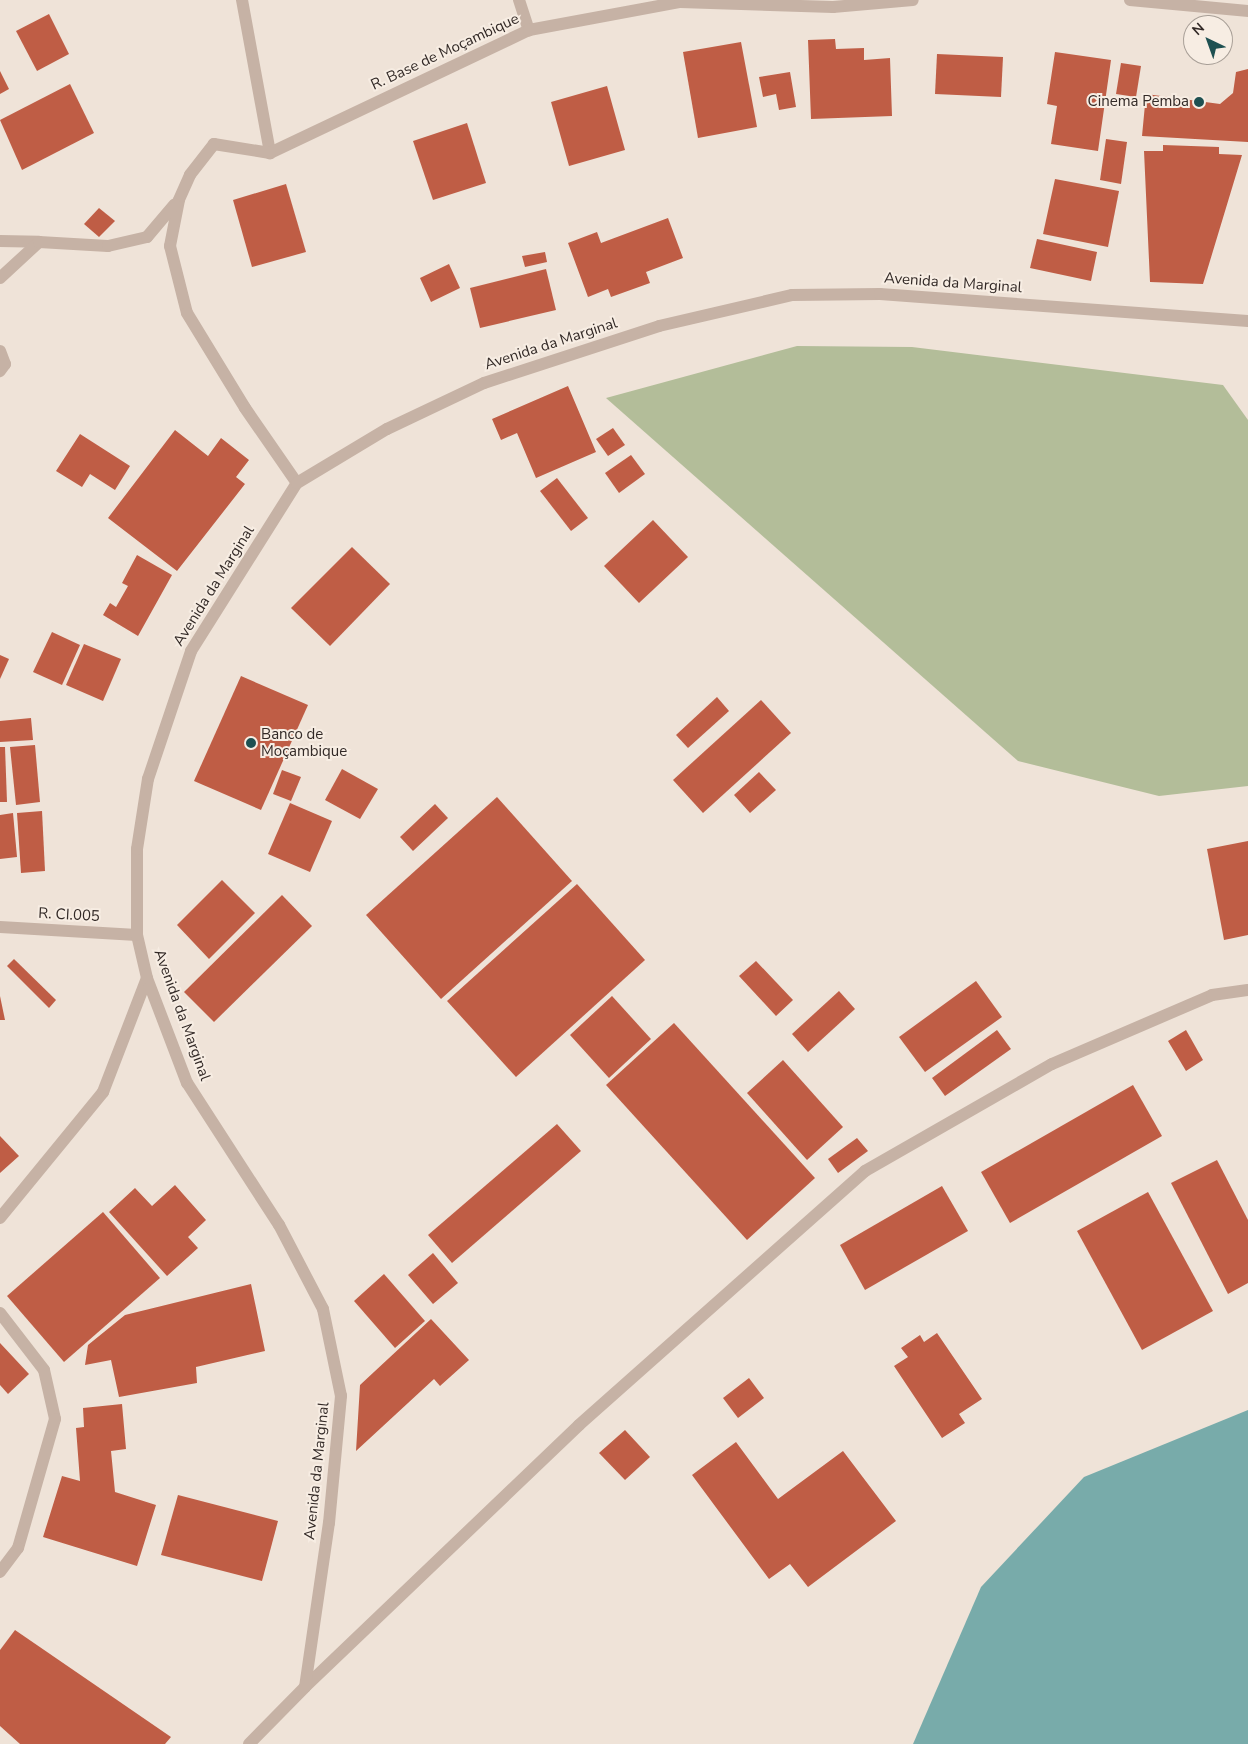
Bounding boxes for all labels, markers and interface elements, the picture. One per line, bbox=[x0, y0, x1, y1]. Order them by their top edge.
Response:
street label: R. Base de Moçambique bbox=[368, 10, 522, 94]
north arrow bbox=[1183, 15, 1233, 65]
text: N bbox=[1188, 19, 1209, 40]
place label: Cinema Pemba bbox=[1088, 93, 1189, 111]
marker: Cinema Pemba bbox=[1193, 96, 1205, 108]
street label: Avenida da Marginal bbox=[883, 269, 1023, 297]
street label: Avenida da Marginal bbox=[482, 314, 620, 374]
street label: Avenida da Marginal bbox=[170, 523, 258, 649]
place label: Banco de Moçambique bbox=[261, 725, 347, 760]
marker: Banco de Moçambique bbox=[245, 737, 257, 749]
street label: R. CI.005 bbox=[38, 904, 100, 926]
street label: Avenida da Marginal bbox=[150, 947, 214, 1083]
street label: Avenida da Marginal bbox=[301, 1401, 333, 1541]

